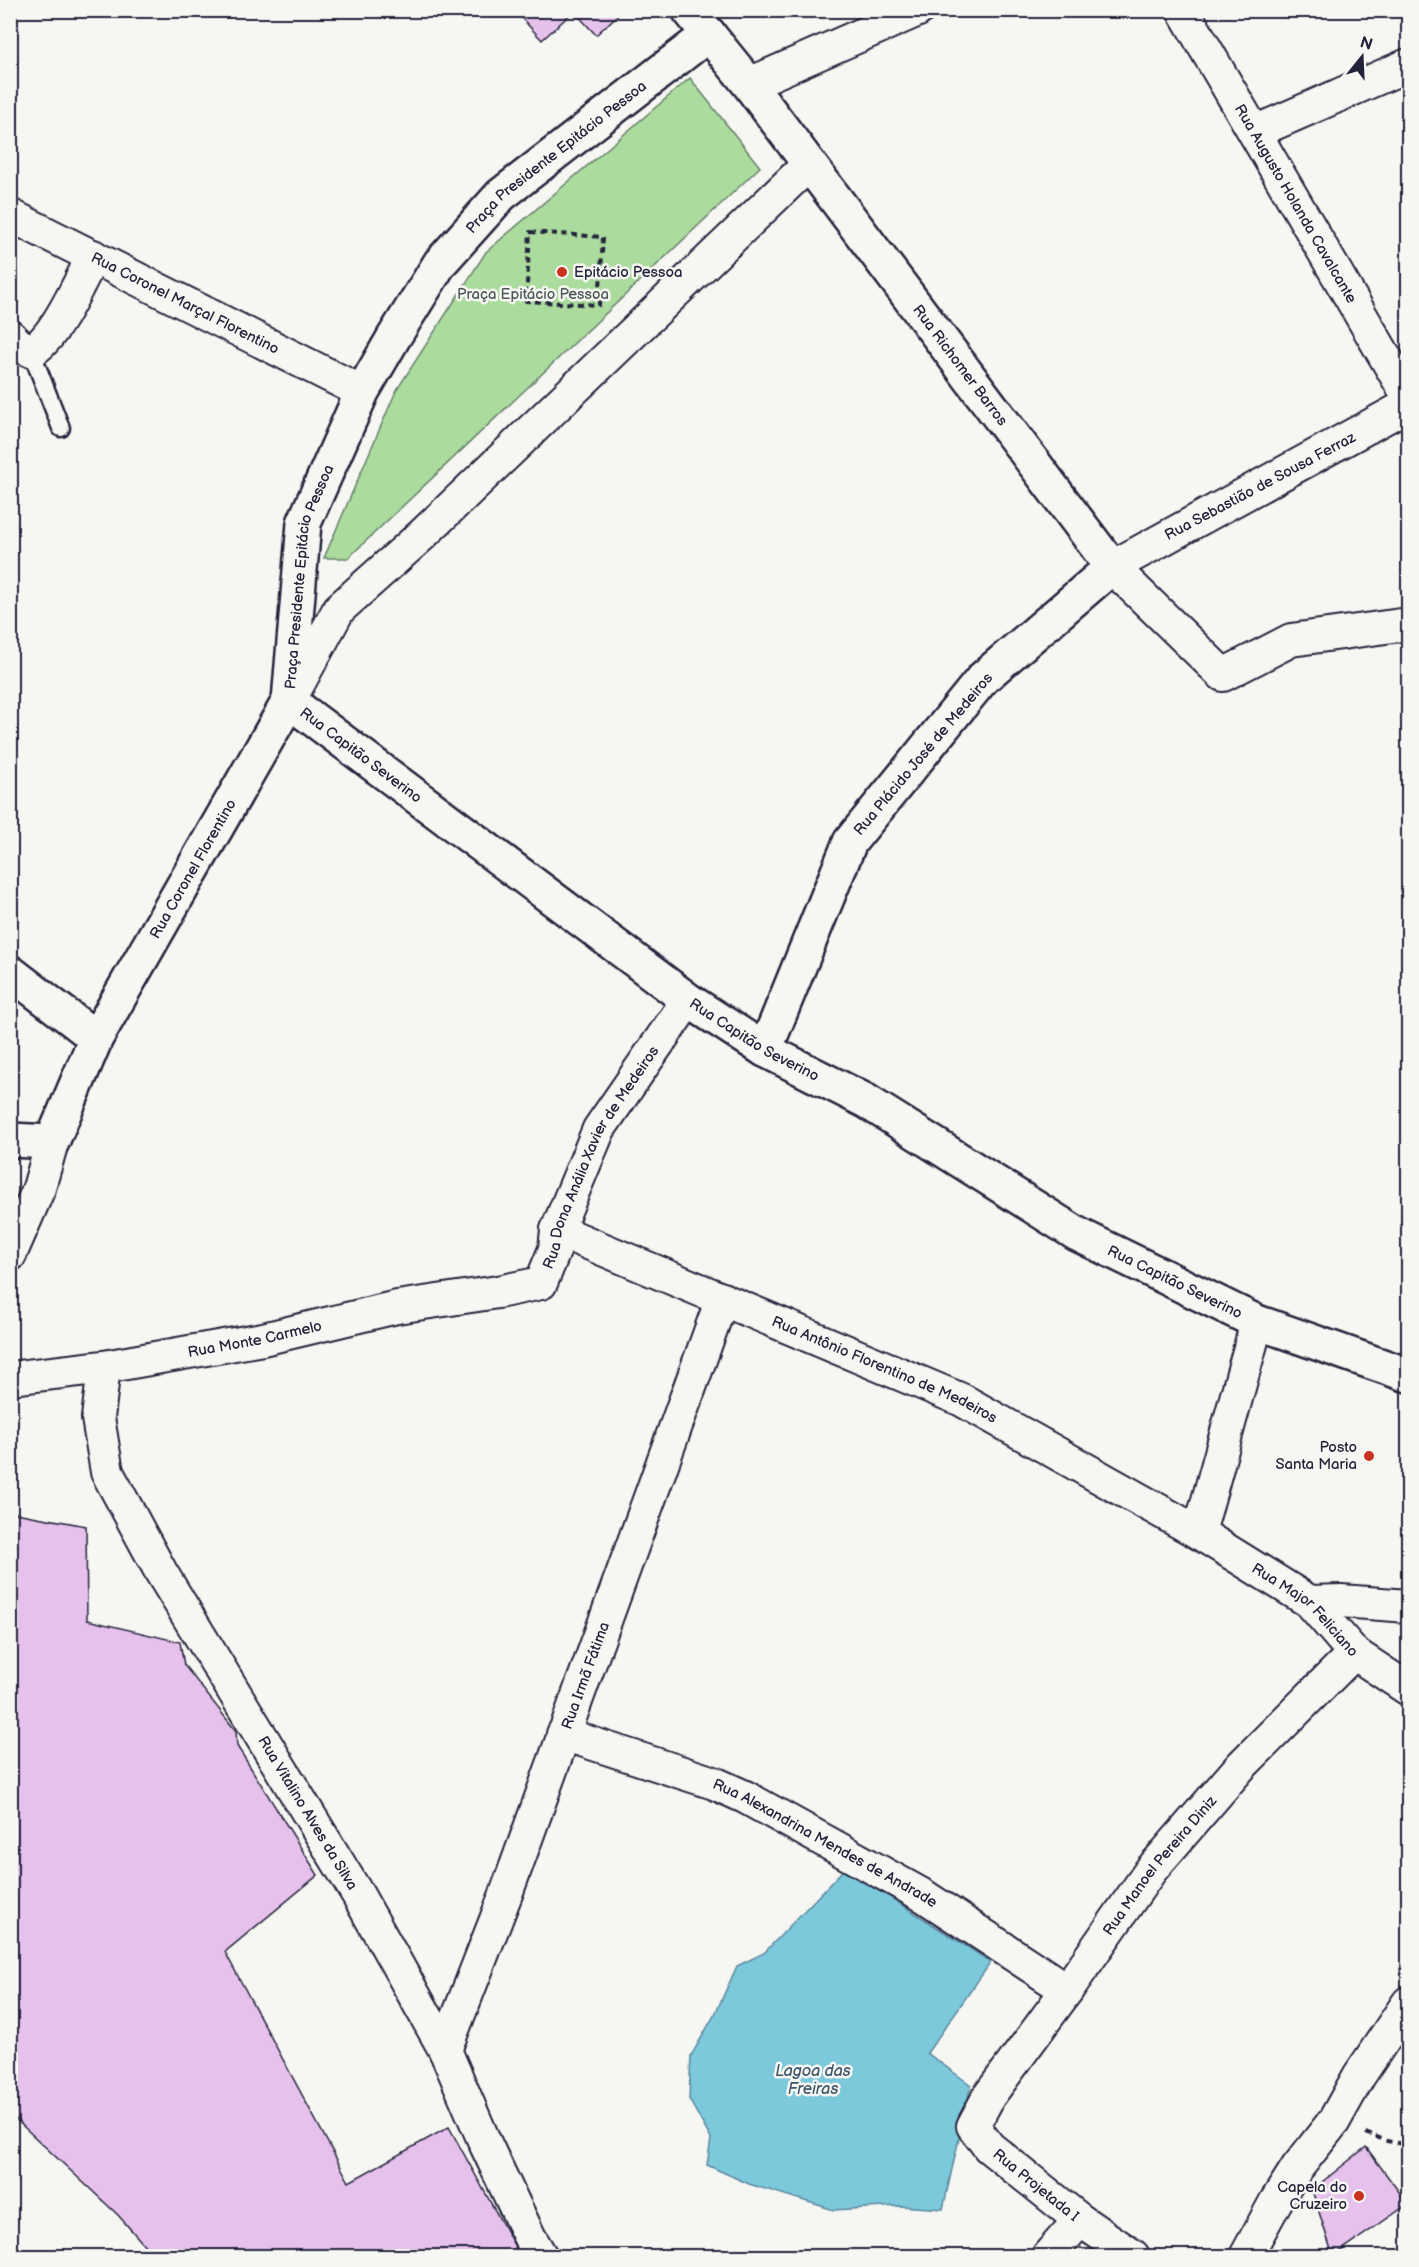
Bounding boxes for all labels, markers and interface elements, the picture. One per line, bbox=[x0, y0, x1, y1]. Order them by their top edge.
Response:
north arrow bbox=[1332, 27, 1392, 87]
text: N bbox=[1358, 33, 1375, 55]
street label: Praça Presidente Epitácio Pessoa bbox=[462, 77, 651, 238]
street label: Rua Augusto Holanda Cavalcante bbox=[1230, 101, 1361, 307]
street label: Rua Coronel Marçal Florentino bbox=[88, 248, 282, 359]
place label: Epitácio Pessoa bbox=[574, 263, 682, 282]
marker: Epitácio Pessoa bbox=[555, 265, 569, 279]
park label: Praça Epitácio Pessoa bbox=[457, 285, 609, 304]
street label: Rua Richomer Barros bbox=[908, 301, 1012, 430]
street label: Rua Sebastião de Sousa Ferraz bbox=[1162, 428, 1360, 545]
street label: Praça Presidente Epitácio Pessoa bbox=[281, 462, 339, 690]
street label: Rua Plácido José de Medeiros bbox=[850, 669, 997, 840]
street label: Rua Capitão Severino bbox=[296, 703, 426, 807]
street label: Rua Coronel Florentino bbox=[146, 796, 241, 942]
street label: Rua Capitão Severino bbox=[685, 994, 822, 1086]
street label: Rua Dona Anália Xavier de Medeiros bbox=[539, 1042, 664, 1272]
street label: Rua Capitão Severino bbox=[1104, 1241, 1245, 1323]
street label: Rua Antônio Florentino de Medeiros bbox=[769, 1312, 1001, 1428]
street label: Rua Monte Carmelo bbox=[186, 1316, 324, 1362]
place label: Posto Santa Maria bbox=[1275, 1438, 1357, 1474]
marker: Posto Santa Maria bbox=[1362, 1449, 1376, 1463]
street label: Rua Major Feliciano bbox=[1248, 1559, 1362, 1661]
street label: Rua Irmã Fátima bbox=[558, 1619, 614, 1732]
street label: Rua Vitalino Alves da Silva bbox=[253, 1733, 362, 1894]
street label: Rua Alexandrina Mendes de Andrade bbox=[710, 1775, 941, 1912]
street label: Rua Manoel Pereira Diniz bbox=[1099, 1791, 1221, 1939]
water label: Lagoa das Freiras bbox=[775, 2062, 851, 2099]
street label: Rua Projetada I bbox=[989, 2145, 1083, 2226]
place label: Capela do Cruzeiro bbox=[1277, 2178, 1347, 2214]
marker: Capela do Cruzeiro bbox=[1352, 2189, 1366, 2203]

